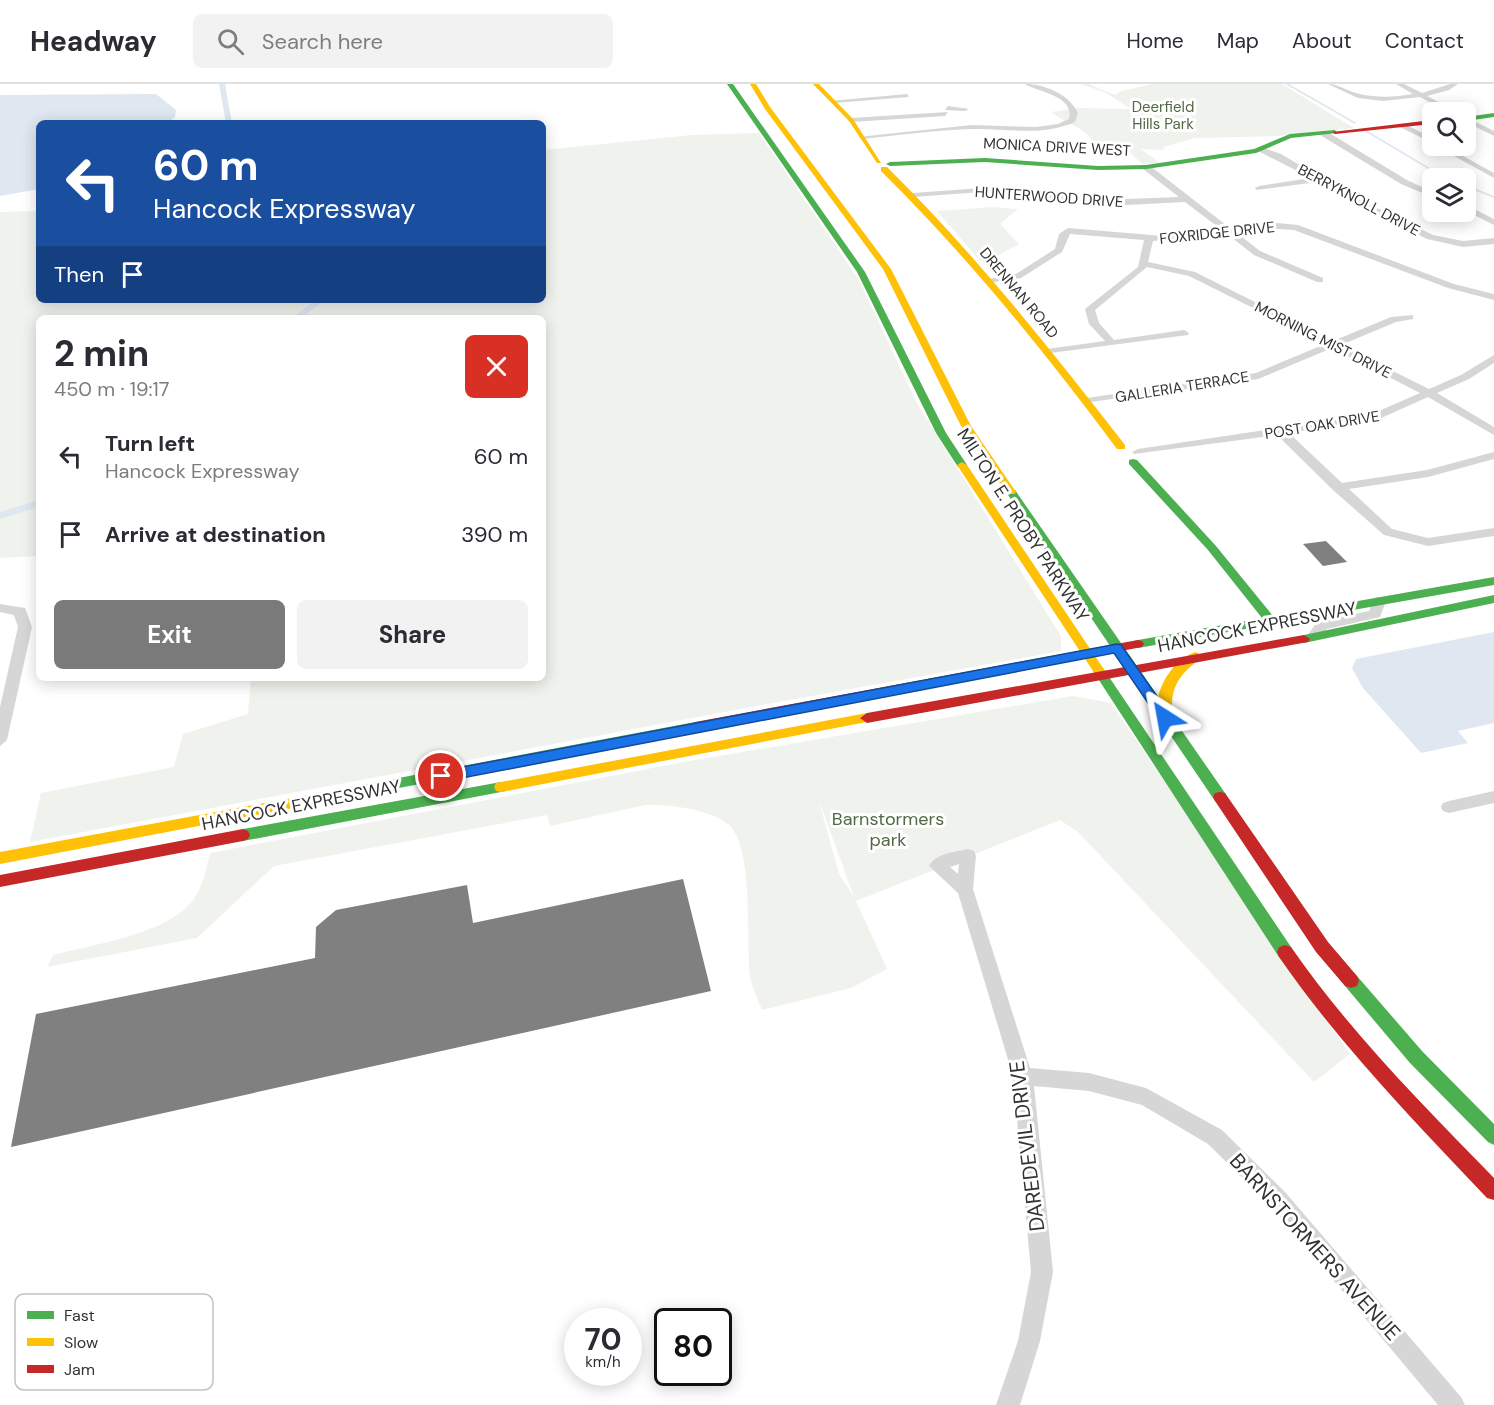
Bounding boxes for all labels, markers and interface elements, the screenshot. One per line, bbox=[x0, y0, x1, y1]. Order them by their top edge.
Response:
search box bbox=[193, 14, 613, 68]
text: Headway bbox=[30, 23, 157, 60]
icon: search bbox=[214, 25, 247, 58]
text: Search here bbox=[262, 27, 383, 56]
text: Home bbox=[1126, 27, 1184, 55]
text: Map bbox=[1217, 27, 1259, 55]
text: About bbox=[1292, 27, 1352, 55]
text: Contact bbox=[1385, 27, 1464, 55]
park label: Deerfield Hills Park bbox=[1132, 97, 1194, 134]
map controls bbox=[1422, 102, 1476, 222]
button: search bbox=[1422, 102, 1476, 156]
street label: MONICA DRIVE WEST bbox=[983, 133, 1131, 161]
text: 60 m bbox=[153, 138, 259, 193]
icon: left bbox=[54, 144, 132, 222]
street label: BERRYKNOLL DRIVE bbox=[1295, 159, 1423, 241]
button: layers bbox=[1422, 168, 1476, 222]
street label: HUNTERWOOD DRIVE bbox=[974, 182, 1124, 212]
text: Hancock Expressway bbox=[153, 191, 416, 226]
street label: FOXRIDGE DRIVE bbox=[1158, 217, 1276, 249]
street label: DRENNAN ROAD bbox=[975, 243, 1063, 343]
icon: arrive bbox=[116, 258, 149, 291]
text: Then bbox=[54, 260, 104, 289]
street label: MORNING MIST DRIVE bbox=[1251, 297, 1395, 383]
text: 2 min bbox=[54, 330, 149, 377]
button: close bbox=[465, 335, 528, 398]
street label: GALLERIA TERRACE bbox=[1114, 367, 1250, 407]
text: 450 m · 19:17 bbox=[54, 376, 170, 402]
street label: POST OAK DRIVE bbox=[1263, 406, 1381, 444]
street label: MILTON E. PROBY PARKWAY bbox=[951, 424, 1095, 627]
text: Turn left bbox=[105, 429, 195, 458]
icon: left bbox=[54, 440, 87, 473]
text: 60 m bbox=[474, 442, 528, 471]
text: Hancock Expressway bbox=[105, 458, 300, 484]
icon: arrive bbox=[54, 518, 87, 551]
text: Arrive at destination bbox=[105, 520, 326, 549]
text: 390 m bbox=[461, 520, 528, 549]
street label: HANCOCK EXPRESSWAY bbox=[1156, 596, 1359, 658]
button: Exit bbox=[54, 600, 285, 669]
button: Share bbox=[297, 600, 528, 669]
position arrow bbox=[1133, 686, 1197, 750]
pin bbox=[415, 750, 466, 801]
icon: arrive bbox=[424, 759, 457, 792]
street label: HANCOCK EXPRESSWAY bbox=[200, 774, 403, 836]
park label: Barnstormers park bbox=[832, 807, 944, 852]
street label: DAREDEVIL DRIVE bbox=[1003, 1059, 1051, 1233]
street label: BARNSTORMERS AVENUE bbox=[1223, 1147, 1407, 1347]
legend bbox=[15, 1294, 213, 1390]
text: Fast bbox=[64, 1305, 95, 1326]
speed limit sign: 80 bbox=[654, 1308, 732, 1386]
text: 70 bbox=[584, 1320, 622, 1359]
text: Slow bbox=[64, 1332, 98, 1353]
text: km/h bbox=[585, 1352, 621, 1372]
text: Jam bbox=[64, 1359, 95, 1380]

